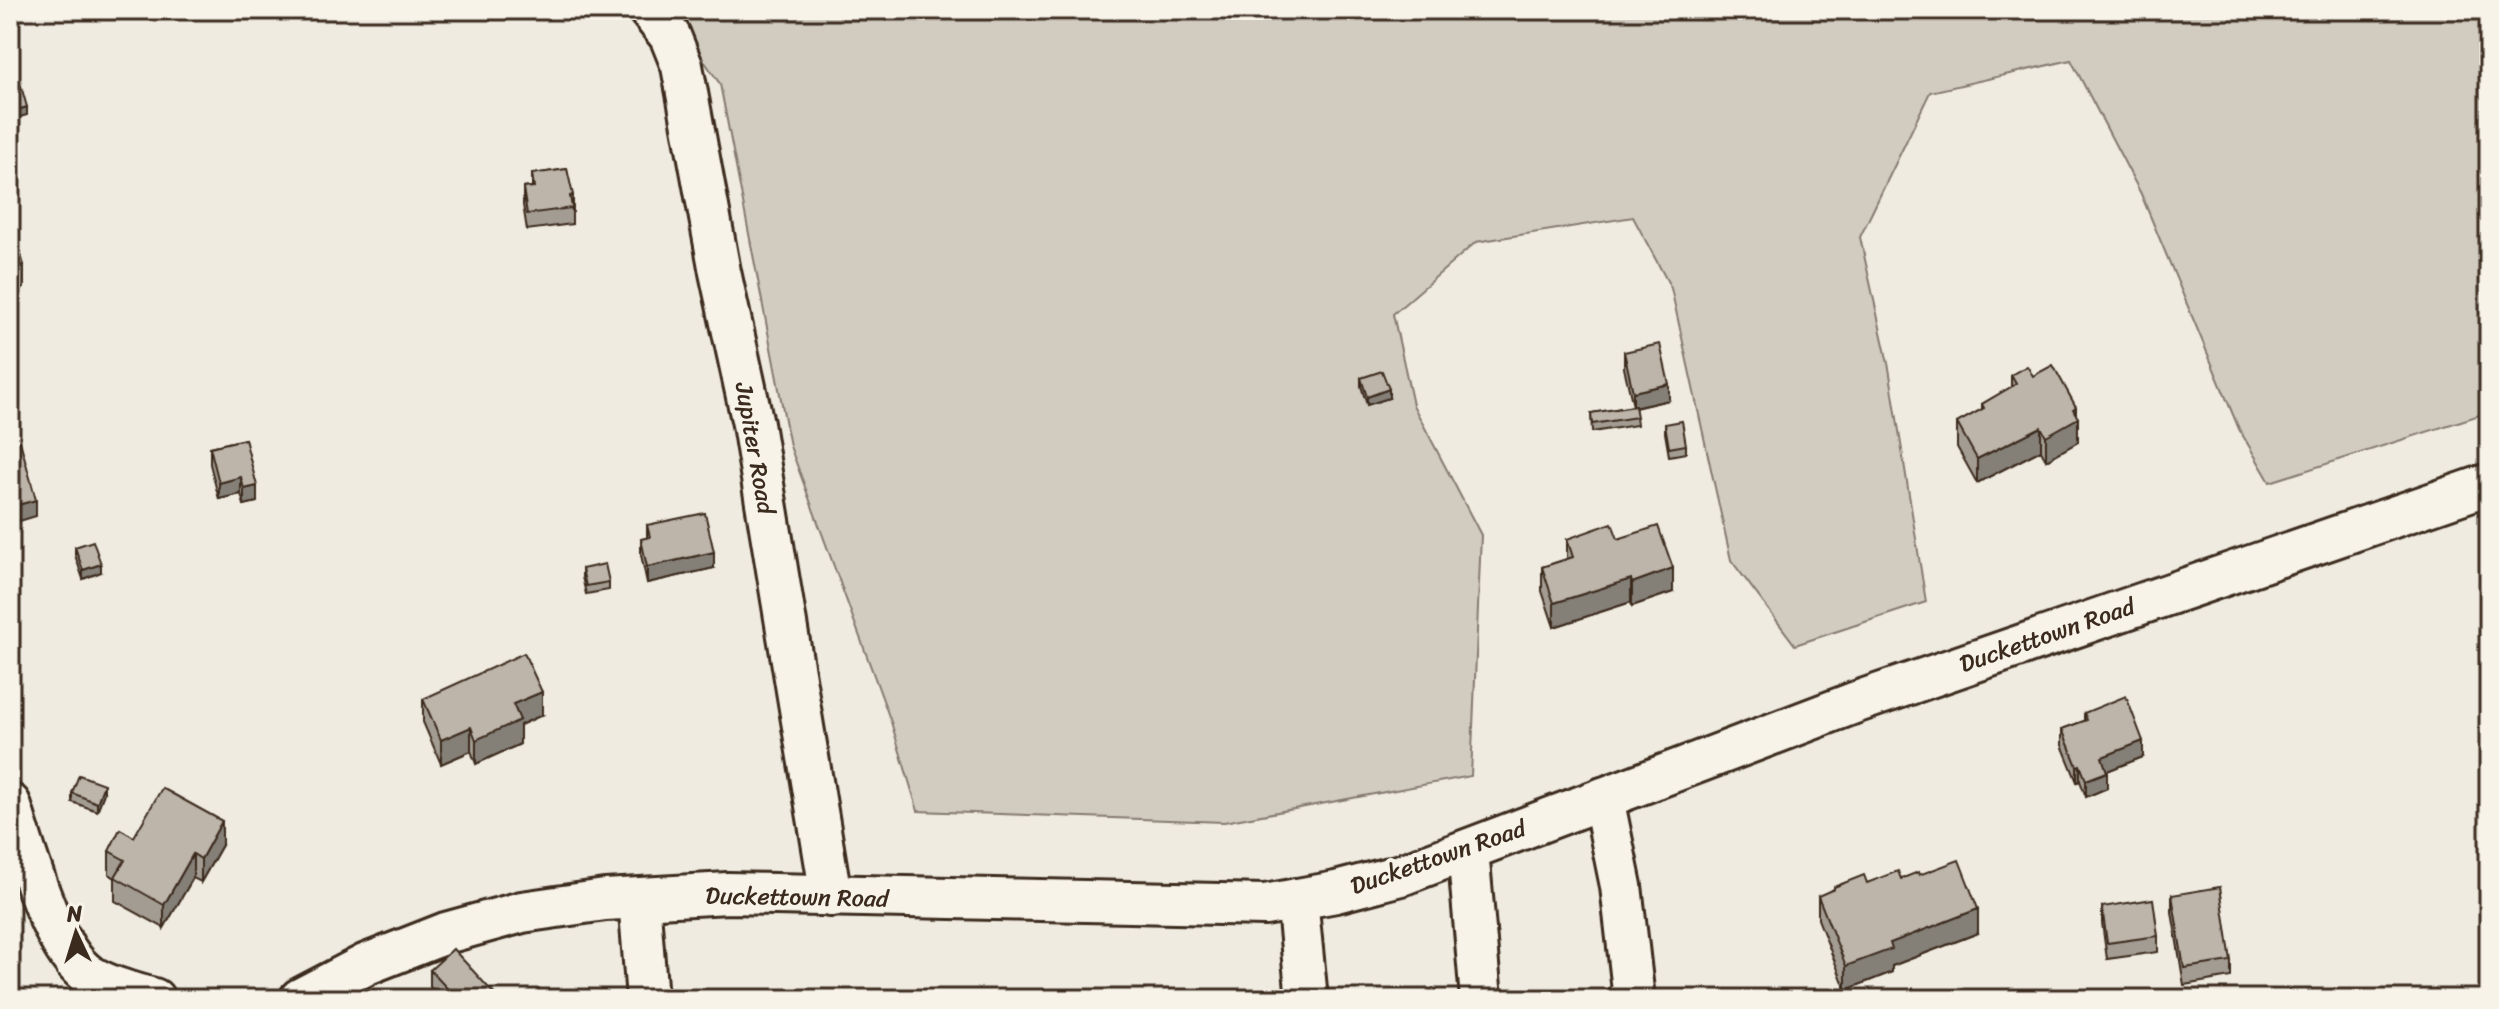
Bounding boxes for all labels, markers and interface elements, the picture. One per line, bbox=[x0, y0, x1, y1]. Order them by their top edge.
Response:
street label: Jupiter Road bbox=[723, 378, 788, 519]
street label: Duckettown Road bbox=[1954, 585, 2142, 685]
street label: Duckettown Road bbox=[1345, 807, 1533, 907]
street label: Duckettown Road bbox=[705, 874, 890, 920]
north arrow bbox=[36, 893, 116, 973]
text: N bbox=[65, 894, 84, 934]

